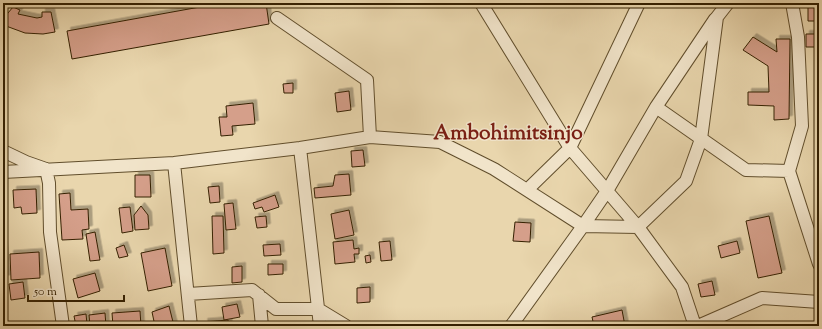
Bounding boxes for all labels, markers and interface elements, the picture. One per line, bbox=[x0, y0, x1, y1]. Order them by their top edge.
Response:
district label: Ambohimitsinjo bbox=[433, 119, 583, 149]
scale bar bbox=[28, 277, 124, 303]
text: 50 m bbox=[33, 283, 57, 301]

